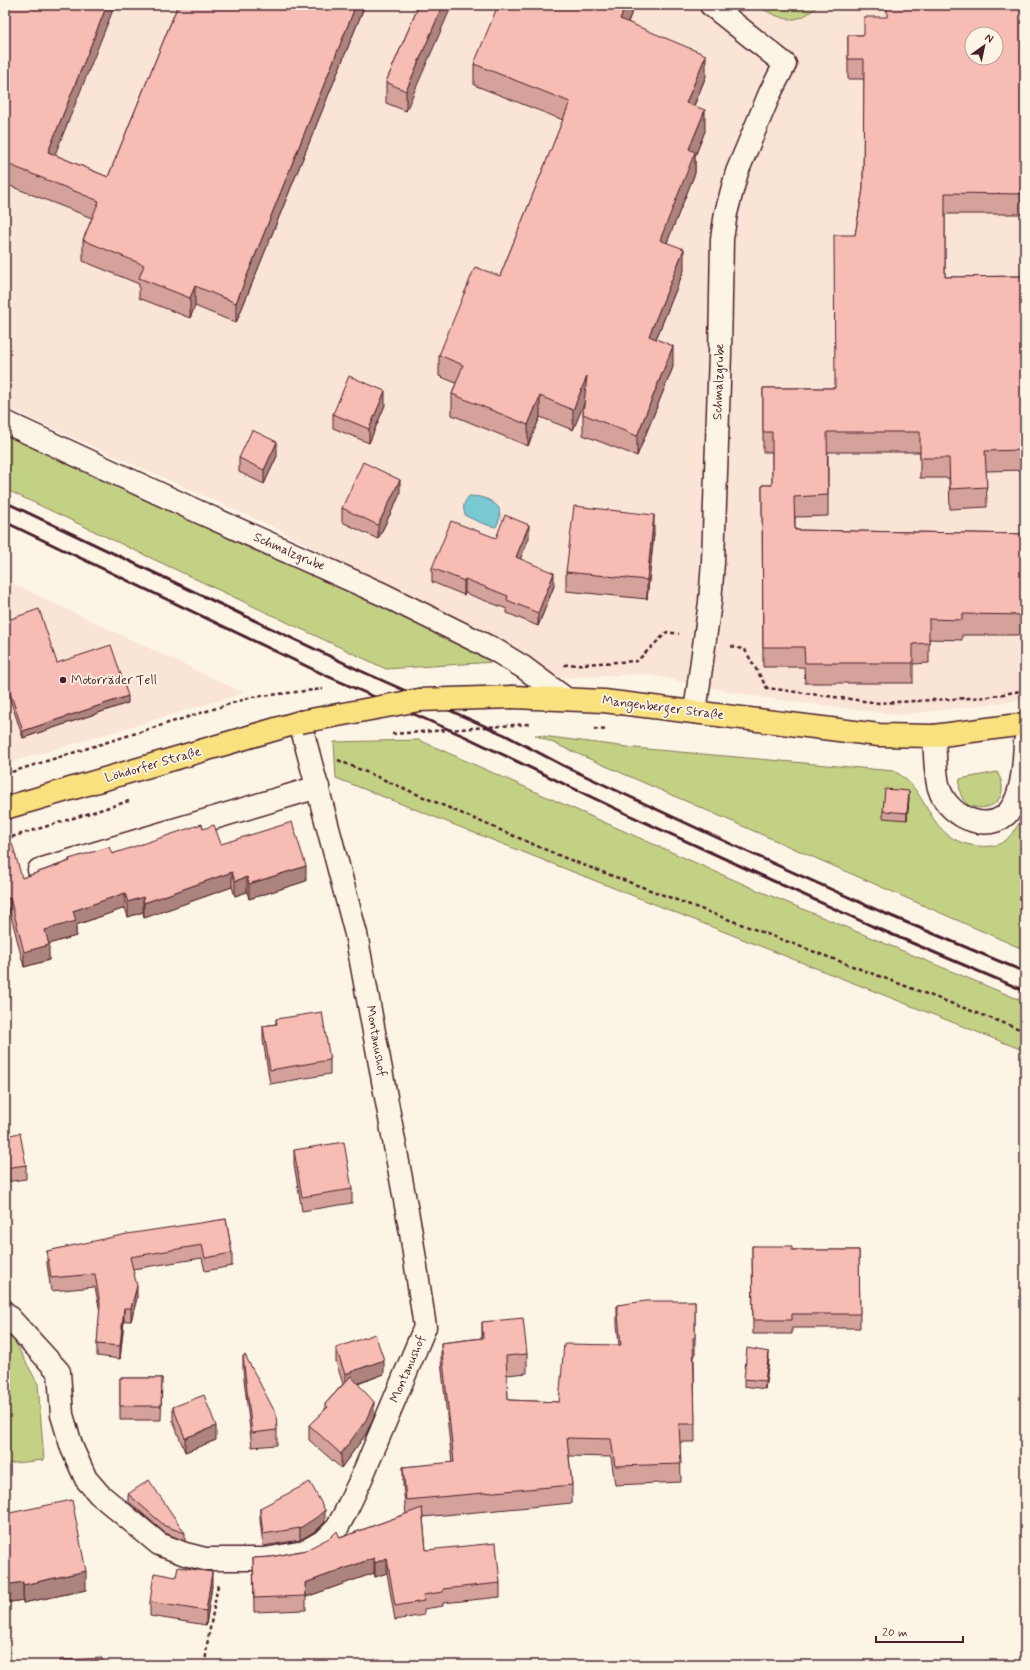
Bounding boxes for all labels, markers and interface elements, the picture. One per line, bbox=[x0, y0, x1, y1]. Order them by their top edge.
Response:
north arrow bbox=[964, 26, 1004, 66]
text: N bbox=[982, 31, 996, 46]
street label: Schmalzgrube bbox=[709, 343, 729, 420]
street label: Schmalzgrube bbox=[251, 529, 328, 575]
place label: Motorräder Tell bbox=[71, 672, 157, 689]
marker: Motorräder Tell bbox=[58, 675, 68, 685]
street label: Mangenberger Straße bbox=[601, 692, 725, 726]
street label: Löhdorfer Straße bbox=[103, 743, 203, 787]
street label: Montanushof bbox=[361, 1004, 391, 1078]
street label: Montanushof bbox=[386, 1332, 430, 1405]
scale bar bbox=[876, 1618, 963, 1644]
text: 20 m bbox=[882, 1625, 908, 1641]

